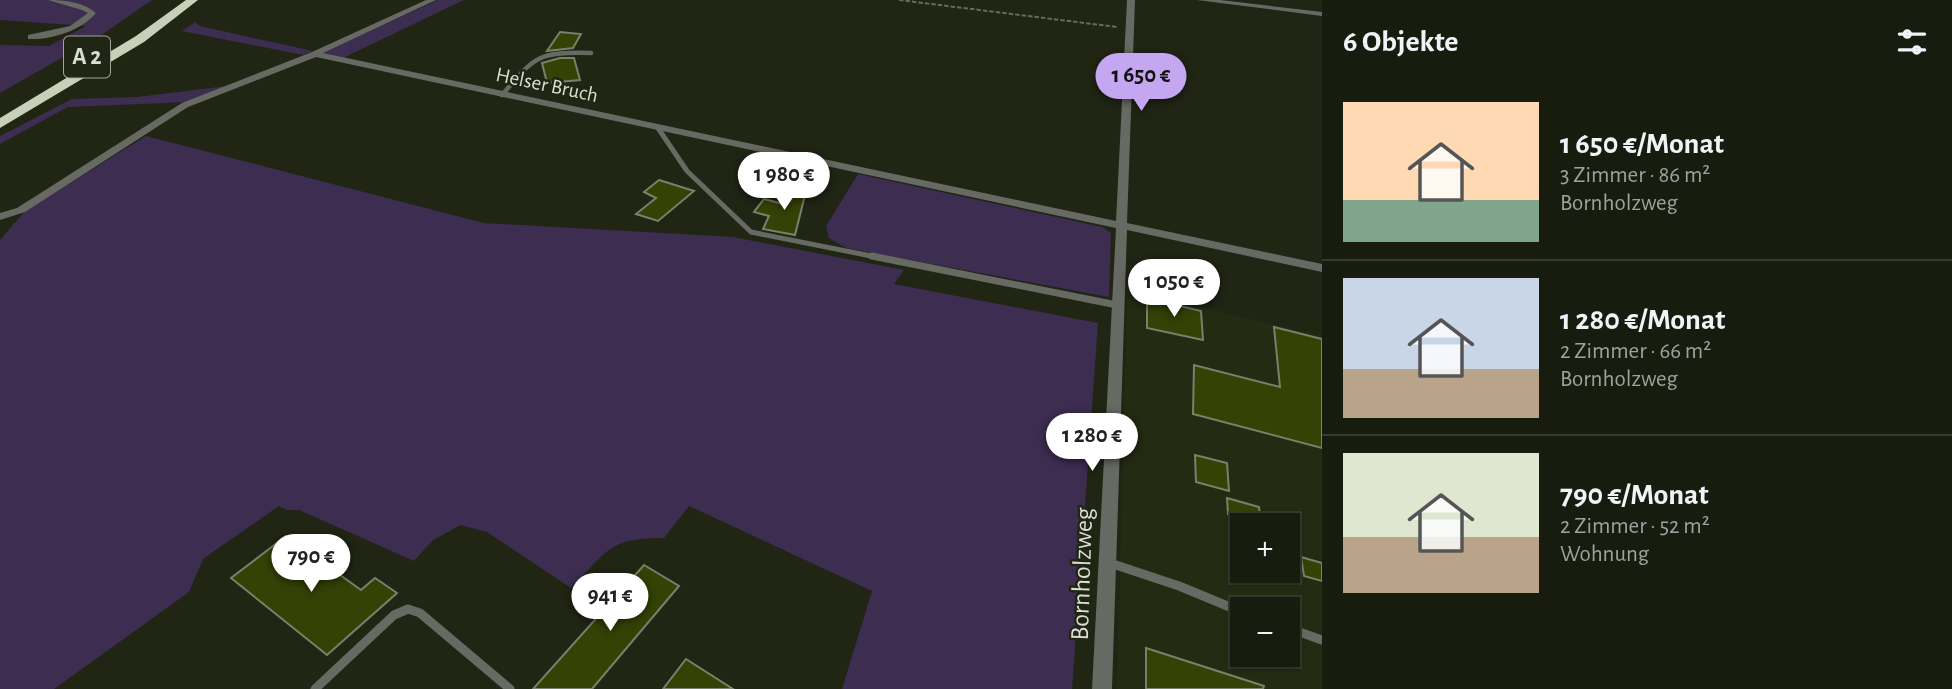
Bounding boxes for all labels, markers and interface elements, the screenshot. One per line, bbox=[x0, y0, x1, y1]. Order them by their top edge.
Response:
icon: filters bbox=[1893, 23, 1931, 61]
text: 6 Objekte bbox=[1343, 27, 1459, 57]
road number: A 2 bbox=[64, 36, 110, 78]
pin: 1 650 € bbox=[1076, 54, 1206, 113]
street label: Helser Bruch bbox=[494, 64, 600, 106]
text: 1 650 € bbox=[1112, 64, 1171, 87]
text: 1 650 €/Monat bbox=[1560, 129, 1724, 159]
icon: home bbox=[1399, 130, 1483, 214]
pin: 1 980 € bbox=[719, 152, 849, 212]
text: 1 980 € bbox=[754, 163, 814, 186]
text: 3 Zimmer · 86 m² bbox=[1560, 164, 1710, 187]
text: Bornholzweg bbox=[1560, 192, 1678, 215]
pin: 1 050 € bbox=[1109, 260, 1239, 319]
text: 1 050 € bbox=[1144, 270, 1204, 293]
text: 1 280 €/Monat bbox=[1560, 305, 1725, 335]
icon: home bbox=[1399, 306, 1483, 390]
text: 2 Zimmer · 66 m² bbox=[1560, 340, 1711, 363]
text: Bornholzweg bbox=[1560, 368, 1678, 391]
pin: 1 280 € bbox=[1027, 414, 1157, 473]
text: 1 280 € bbox=[1062, 424, 1122, 447]
text: 790 €/Monat bbox=[1560, 480, 1709, 510]
icon: home bbox=[1399, 481, 1483, 565]
street label: Bornholzweg bbox=[1067, 507, 1097, 641]
map controls bbox=[1230, 513, 1300, 667]
button: + bbox=[1230, 513, 1300, 583]
text: 2 Zimmer · 52 m² bbox=[1560, 515, 1710, 538]
pin: 790 € bbox=[262, 534, 360, 594]
text: Wohnung bbox=[1560, 543, 1649, 566]
text: 790 € bbox=[287, 545, 335, 568]
pin: 941 € bbox=[561, 574, 659, 633]
text: 941 € bbox=[587, 584, 633, 607]
button: − bbox=[1230, 597, 1300, 667]

